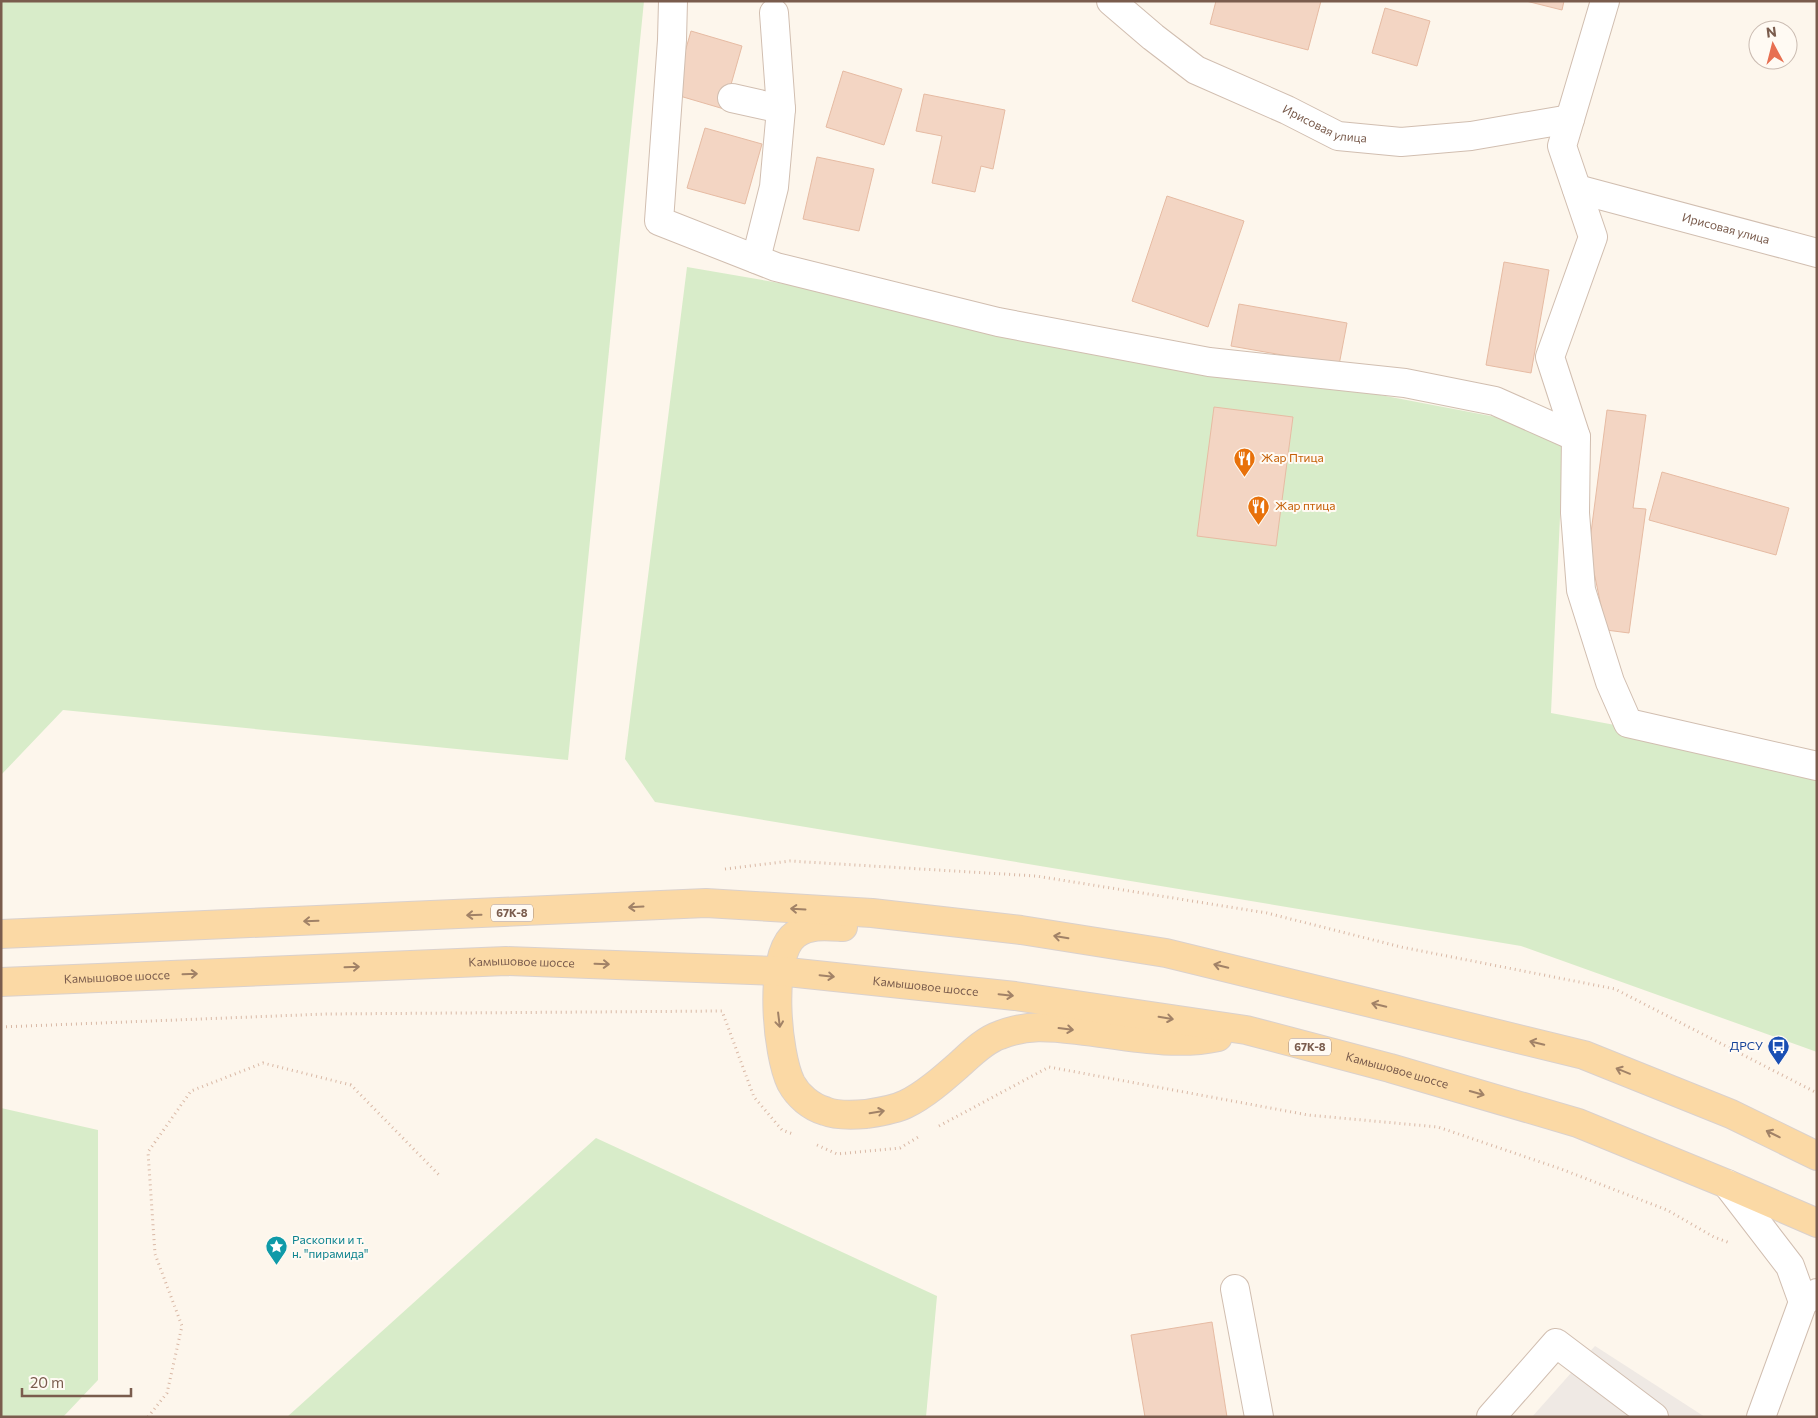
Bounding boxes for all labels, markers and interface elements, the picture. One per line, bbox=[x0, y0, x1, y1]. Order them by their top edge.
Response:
north arrow bbox=[1748, 20, 1798, 70]
text: N bbox=[1765, 23, 1778, 41]
street label: Ирисовая улица bbox=[1281, 101, 1368, 145]
street label: Ирисовая улица bbox=[1681, 209, 1771, 246]
restaurant icon: Жар Птица bbox=[1233, 446, 1257, 477]
place label: Жар Птица bbox=[1261, 450, 1324, 464]
restaurant icon: Жар птица bbox=[1247, 494, 1271, 525]
place label: Жар птица bbox=[1275, 498, 1336, 512]
one-way arrow bbox=[628, 902, 644, 911]
road number: 67К-8 bbox=[491, 904, 533, 921]
one-way arrow bbox=[791, 904, 807, 913]
one-way arrow bbox=[466, 910, 482, 919]
one-way arrow bbox=[304, 917, 320, 926]
one-way arrow bbox=[1054, 931, 1070, 941]
street label: Камышовое шоссе bbox=[468, 953, 575, 970]
one-way arrow bbox=[594, 960, 610, 969]
one-way arrow bbox=[1213, 961, 1229, 970]
one-way arrow bbox=[344, 963, 360, 972]
street label: Камышовое шоссе bbox=[63, 967, 170, 985]
one-way arrow bbox=[182, 970, 198, 979]
one-way arrow bbox=[818, 971, 834, 981]
street label: Камышовое шоссе bbox=[872, 973, 979, 998]
one-way arrow bbox=[997, 990, 1013, 999]
one-way arrow bbox=[1371, 1000, 1387, 1009]
one-way arrow bbox=[774, 1011, 784, 1027]
one-way arrow bbox=[1158, 1014, 1174, 1024]
one-way arrow bbox=[1058, 1024, 1074, 1034]
bus stop icon: ДРСУ bbox=[1767, 1034, 1791, 1065]
road number: 67К-8 bbox=[1289, 1038, 1331, 1056]
one-way arrow bbox=[1529, 1038, 1545, 1048]
place label: ДРСУ bbox=[1730, 1038, 1763, 1052]
street label: Камышовое шоссе bbox=[1344, 1049, 1451, 1091]
one-way arrow bbox=[1616, 1066, 1632, 1075]
one-way arrow bbox=[1469, 1089, 1485, 1099]
one-way arrow bbox=[869, 1107, 885, 1117]
one-way arrow bbox=[1766, 1129, 1781, 1138]
place label: Раскопки и т. н. "пирамида" bbox=[292, 1232, 369, 1260]
place icon: Раскопки и т. н. "пирамида" bbox=[264, 1235, 288, 1266]
scale bar bbox=[22, 1366, 131, 1398]
text: 20 m bbox=[30, 1373, 64, 1391]

